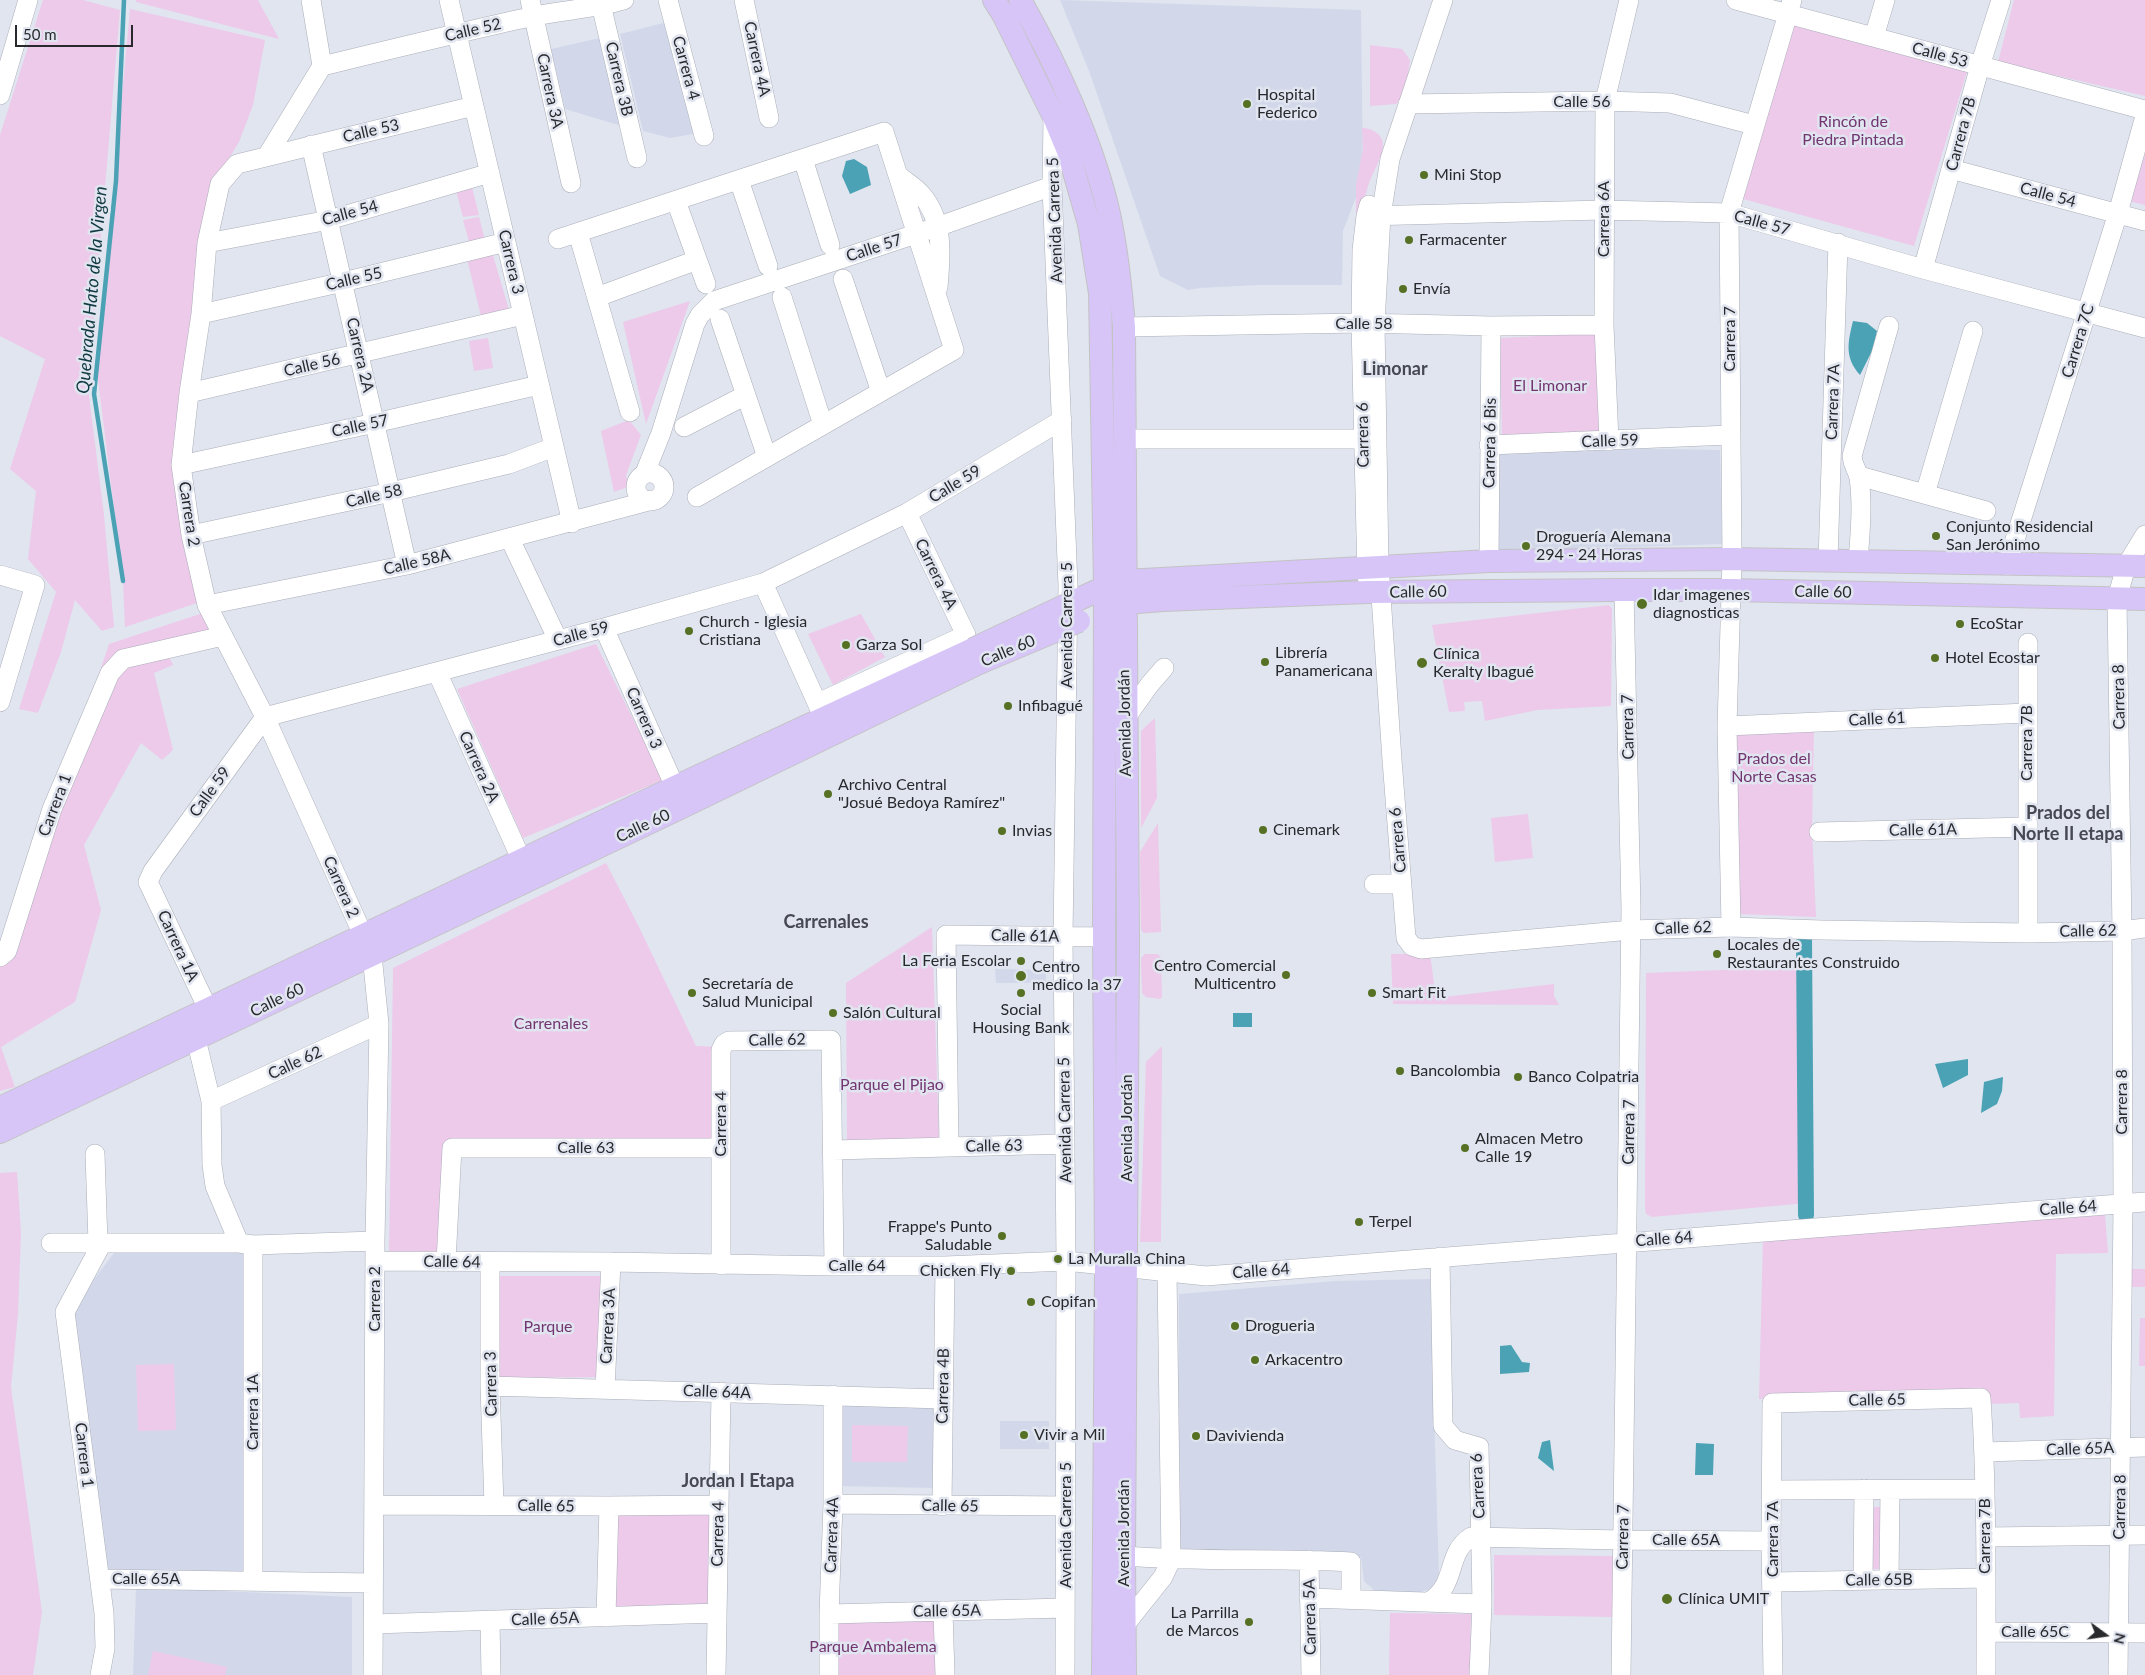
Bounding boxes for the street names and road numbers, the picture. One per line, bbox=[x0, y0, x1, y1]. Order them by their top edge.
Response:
street label: Calle 52 bbox=[443, 14, 503, 46]
street label: Carrera 4A bbox=[740, 20, 774, 98]
street label: Carrera 4 bbox=[668, 34, 704, 102]
street label: Calle 53 bbox=[1910, 38, 1970, 72]
street label: Carrera 3B bbox=[601, 40, 637, 118]
street label: Carrera 3A bbox=[533, 52, 567, 130]
street label: Calle 56 bbox=[1553, 92, 1611, 112]
street label: Carrera 7B bbox=[1942, 95, 1980, 173]
street label: Calle 53 bbox=[341, 115, 401, 147]
street label: Avenida Carrera 5 bbox=[1043, 157, 1067, 283]
street label: Calle 54 bbox=[2018, 178, 2078, 212]
street label: Carrera 6A bbox=[1594, 181, 1614, 257]
street label: Calle 54 bbox=[320, 196, 380, 230]
street label: Calle 57 bbox=[1732, 206, 1792, 240]
street label: Carrera 3 bbox=[494, 228, 528, 296]
street label: Calle 57 bbox=[844, 230, 904, 266]
street label: Calle 55 bbox=[324, 263, 384, 295]
street label: Carrera 7C bbox=[2058, 302, 2098, 380]
street label: Carrera 7 bbox=[1720, 306, 1740, 372]
street label: Calle 58 bbox=[1335, 314, 1393, 334]
street label: Carrera 2A bbox=[342, 316, 378, 394]
street label: Calle 56 bbox=[282, 349, 342, 381]
street label: Carrera 7A bbox=[1822, 364, 1844, 440]
street label: Carrera 6 Bis bbox=[1480, 398, 1500, 488]
street label: Carrera 6 bbox=[1353, 402, 1373, 468]
street label: Calle 57 bbox=[330, 411, 390, 441]
street label: Calle 59 bbox=[1581, 430, 1639, 452]
street label: Calle 59 bbox=[925, 461, 985, 507]
street label: Carrera 2 bbox=[174, 480, 204, 548]
street label: Calle 58 bbox=[344, 480, 404, 512]
street label: Carrera 4A bbox=[911, 536, 961, 612]
street label: Calle 58A bbox=[382, 545, 452, 579]
street label: Avenida Carrera 5 bbox=[1057, 562, 1077, 688]
street label: Calle 60 bbox=[1389, 582, 1447, 602]
street label: Calle 60 bbox=[1794, 582, 1852, 602]
street label: Calle 59 bbox=[551, 617, 611, 651]
street label: Calle 60 bbox=[978, 631, 1038, 671]
street label: Carrera 8 bbox=[2109, 664, 2129, 730]
street label: Avenida Jordán bbox=[1114, 669, 1136, 777]
street label: Carrera 3 bbox=[622, 684, 666, 752]
street label: Carrera 7 bbox=[1618, 694, 1638, 760]
street label: Carrera 7B bbox=[2017, 705, 2037, 781]
street label: Calle 61 bbox=[1848, 708, 1906, 730]
street label: Carrera 2A bbox=[455, 728, 503, 806]
street label: Calle 59 bbox=[185, 763, 235, 821]
street label: Carrera 1 bbox=[34, 771, 76, 839]
street label: Calle 60 bbox=[613, 805, 673, 847]
street label: Carrera 6 bbox=[1386, 807, 1410, 873]
street label: Calle 61A bbox=[1889, 820, 1957, 840]
street label: Carrera 2 bbox=[319, 853, 363, 921]
street label: Carrera 1A bbox=[153, 907, 203, 985]
street label: Calle 62 bbox=[1654, 917, 1712, 939]
street label: Calle 62 bbox=[2059, 921, 2117, 941]
street label: Calle 61A bbox=[991, 926, 1059, 946]
street label: Calle 60 bbox=[247, 979, 307, 1021]
street label: Calle 62 bbox=[748, 1030, 806, 1050]
street label: Calle 62 bbox=[265, 1042, 325, 1084]
street label: Avenida Carrera 5 bbox=[1054, 1057, 1076, 1183]
street label: Carrera 8 bbox=[2112, 1069, 2132, 1135]
street label: Avenida Jordán bbox=[1117, 1074, 1137, 1182]
street label: Carrera 4 bbox=[711, 1091, 731, 1157]
street label: Carrera 7 bbox=[1619, 1099, 1639, 1165]
street label: Calle 63 bbox=[965, 1136, 1023, 1156]
street label: Calle 63 bbox=[557, 1138, 615, 1158]
street label: Calle 64 bbox=[2039, 1196, 2097, 1220]
street label: Calle 64 bbox=[1635, 1227, 1693, 1251]
street label: Calle 64 bbox=[423, 1252, 481, 1272]
street label: Calle 64 bbox=[828, 1256, 886, 1276]
street label: Calle 64 bbox=[1232, 1259, 1290, 1283]
street label: Carrera 2 bbox=[365, 1266, 385, 1332]
street label: Carrera 3A bbox=[596, 1287, 620, 1365]
street label: Carrera 4B bbox=[933, 1348, 953, 1424]
street label: Carrera 3 bbox=[481, 1351, 501, 1417]
street label: Carrera 1A bbox=[243, 1374, 263, 1450]
street label: Calle 64A bbox=[683, 1381, 751, 1403]
street label: Calle 65 bbox=[1848, 1390, 1906, 1410]
street label: Carrera 1 bbox=[70, 1421, 98, 1489]
street label: Calle 65A bbox=[2046, 1438, 2114, 1460]
street label: Carrera 6 bbox=[1467, 1453, 1489, 1519]
street label: Avenida Carrera 5 bbox=[1056, 1462, 1076, 1588]
street label: Carrera 8 bbox=[2110, 1474, 2130, 1540]
street label: Avenida Jordán bbox=[1114, 1479, 1134, 1587]
street label: Calle 65 bbox=[517, 1496, 575, 1516]
street label: Calle 65 bbox=[921, 1496, 979, 1516]
street label: Carrera 4A bbox=[821, 1497, 843, 1573]
street label: Carrera 7B bbox=[1975, 1498, 1995, 1574]
street label: Carrera 4 bbox=[708, 1501, 728, 1567]
street label: Carrera 7A bbox=[1763, 1501, 1783, 1577]
street label: Carrera 7 bbox=[1613, 1504, 1633, 1570]
street label: Calle 65A bbox=[1652, 1530, 1720, 1550]
street label: Calle 65A bbox=[112, 1569, 180, 1589]
street label: Calle 65B bbox=[1845, 1570, 1913, 1590]
street label: Carrera 5A bbox=[1300, 1579, 1320, 1655]
street label: Calle 65A bbox=[913, 1601, 981, 1621]
street label: Calle 65A bbox=[511, 1608, 579, 1630]
street label: Calle 65C bbox=[2001, 1622, 2069, 1642]

